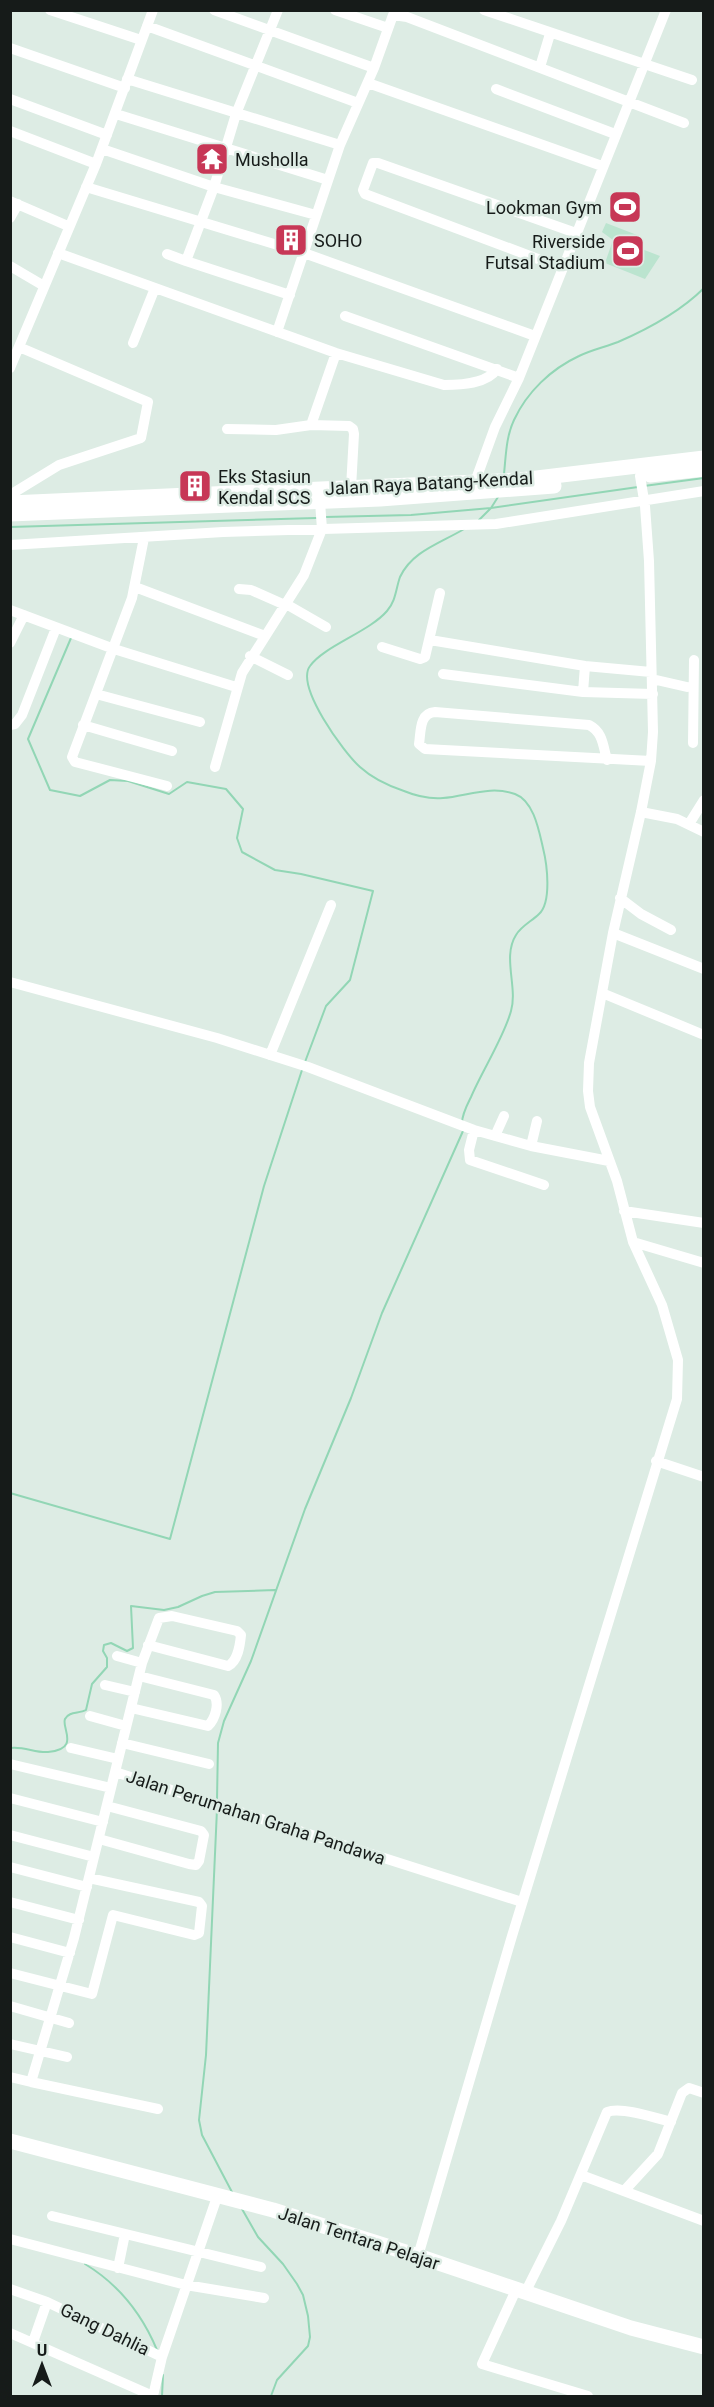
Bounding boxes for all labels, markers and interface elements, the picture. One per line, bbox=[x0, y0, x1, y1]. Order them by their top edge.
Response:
temple icon: Musholla bbox=[194, 141, 230, 177]
place label: Musholla bbox=[235, 149, 309, 170]
sports icon: Lookman Gym bbox=[607, 189, 643, 225]
place label: Lookman Gym bbox=[486, 197, 602, 218]
building icon: SOHO bbox=[273, 222, 309, 258]
place label: SOHO bbox=[314, 230, 362, 251]
place label: Riverside Futsal Stadium bbox=[485, 231, 605, 273]
sports icon: Riverside Futsal Stadium bbox=[610, 233, 646, 269]
place label: Eks Stasiun Kendal SCS bbox=[218, 466, 311, 508]
street label: Jalan Raya Batang-Kendal bbox=[324, 467, 534, 499]
building icon: Eks Stasiun Kendal SCS bbox=[177, 468, 213, 504]
street label: Jalan Perumahan Graha Pandawa bbox=[124, 1765, 388, 1869]
street label: Jalan Tentara Pelajar bbox=[276, 2202, 442, 2274]
street label: Gang Dahlia bbox=[57, 2298, 153, 2360]
north arrow bbox=[12, 2335, 72, 2395]
text: U bbox=[37, 2341, 47, 2360]

